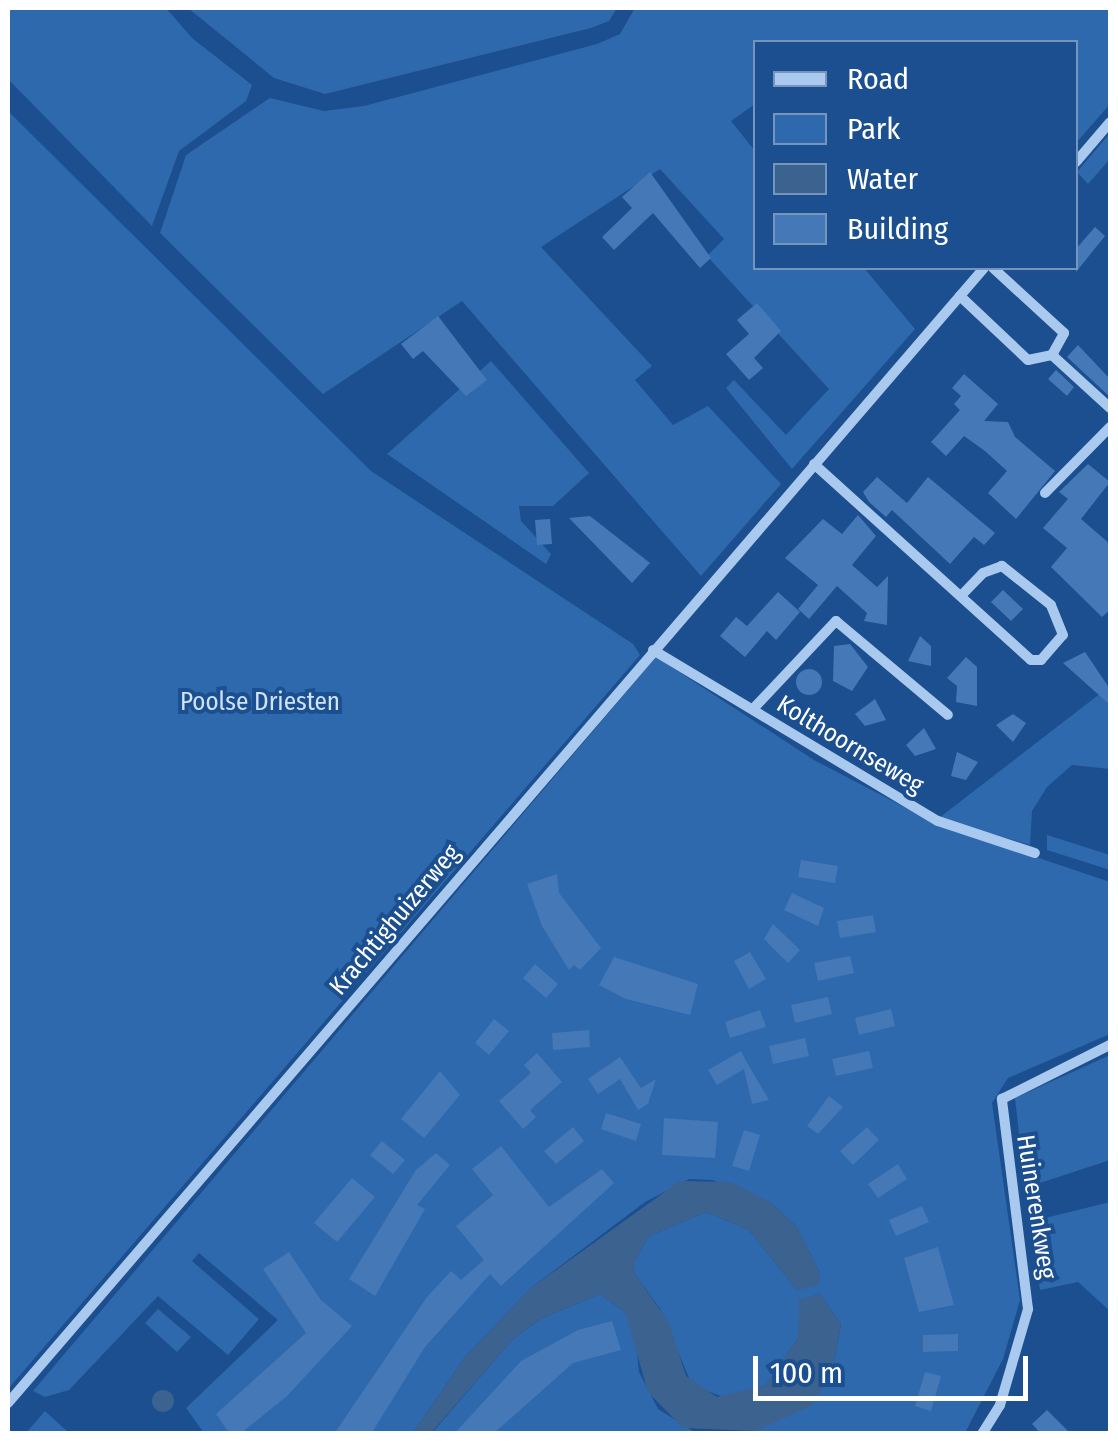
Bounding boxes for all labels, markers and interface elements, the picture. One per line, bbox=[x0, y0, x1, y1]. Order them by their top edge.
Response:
legend bbox=[753, 40, 1078, 270]
text: Road bbox=[847, 61, 909, 97]
text: Park bbox=[847, 111, 900, 147]
text: Water bbox=[847, 161, 918, 197]
text: Building bbox=[847, 211, 948, 247]
park label: Poolse Driesten bbox=[180, 687, 340, 717]
street label: Kolthoornseweg bbox=[771, 689, 929, 801]
street label: Krachtighuizerweg bbox=[323, 839, 467, 1001]
street label: Huinerenkweg bbox=[1010, 1133, 1062, 1281]
scale bar bbox=[758, 1336, 1033, 1398]
text: 100 m bbox=[770, 1355, 843, 1391]

